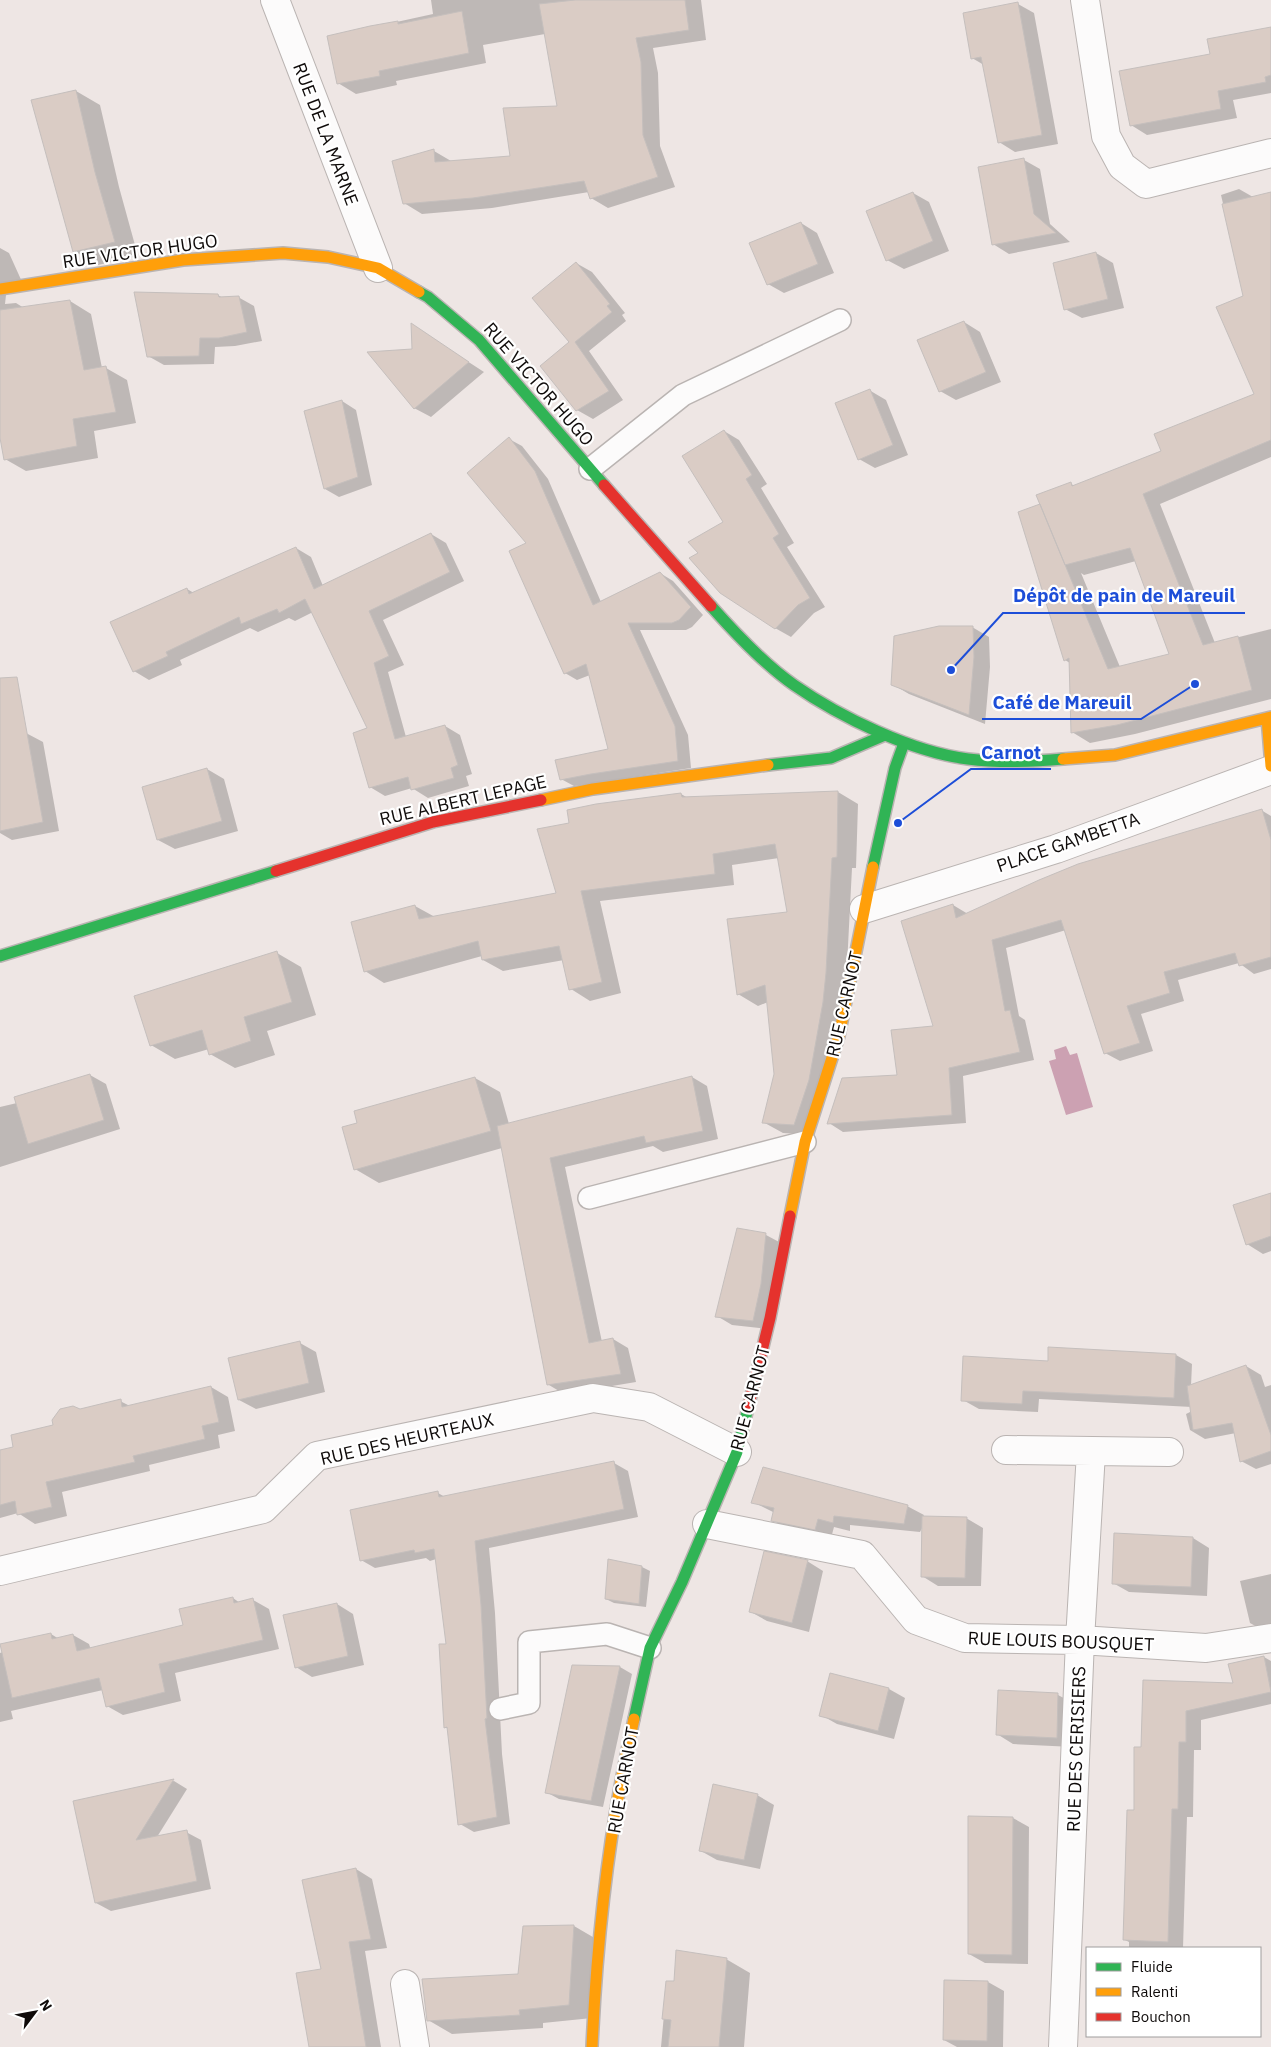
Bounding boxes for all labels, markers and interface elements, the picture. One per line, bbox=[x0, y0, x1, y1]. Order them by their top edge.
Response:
street label: RUE DE LA MARNE bbox=[288, 59, 364, 209]
street label: RUE VICTOR HUGO bbox=[61, 229, 219, 273]
street label: RUE VICTOR HUGO bbox=[479, 317, 599, 451]
callout: Dépôt de pain de Mareuil bbox=[1003, 579, 1245, 613]
text: Dépôt de pain de Mareuil bbox=[1013, 583, 1235, 607]
callout: Café de Mareuil bbox=[982, 685, 1141, 719]
text: Café de Mareuil bbox=[993, 690, 1132, 714]
callout: Carnot bbox=[971, 735, 1051, 769]
text: Carnot bbox=[981, 740, 1041, 764]
street label: RUE ALBERT LEPAGE bbox=[377, 770, 549, 830]
street label: PLACE GAMBETTA bbox=[993, 807, 1143, 877]
street label: RUE CARNOT bbox=[821, 949, 867, 1059]
street label: RUE CARNOT bbox=[725, 1343, 775, 1453]
street label: RUE DES HEURTEAUX bbox=[318, 1408, 496, 1470]
street label: RUE LOUIS BOUSQUET bbox=[967, 1626, 1155, 1656]
street label: RUE DES CERISIERS bbox=[1062, 1666, 1090, 1832]
street label: RUE CARNOT bbox=[602, 1725, 644, 1835]
legend bbox=[1086, 1947, 1261, 2037]
text: Fluide bbox=[1131, 1957, 1173, 1976]
text: Ralenti bbox=[1131, 1982, 1178, 2001]
north arrow bbox=[10, 1987, 60, 2037]
text: N bbox=[36, 1996, 56, 2014]
text: Bouchon bbox=[1131, 2007, 1191, 2026]

